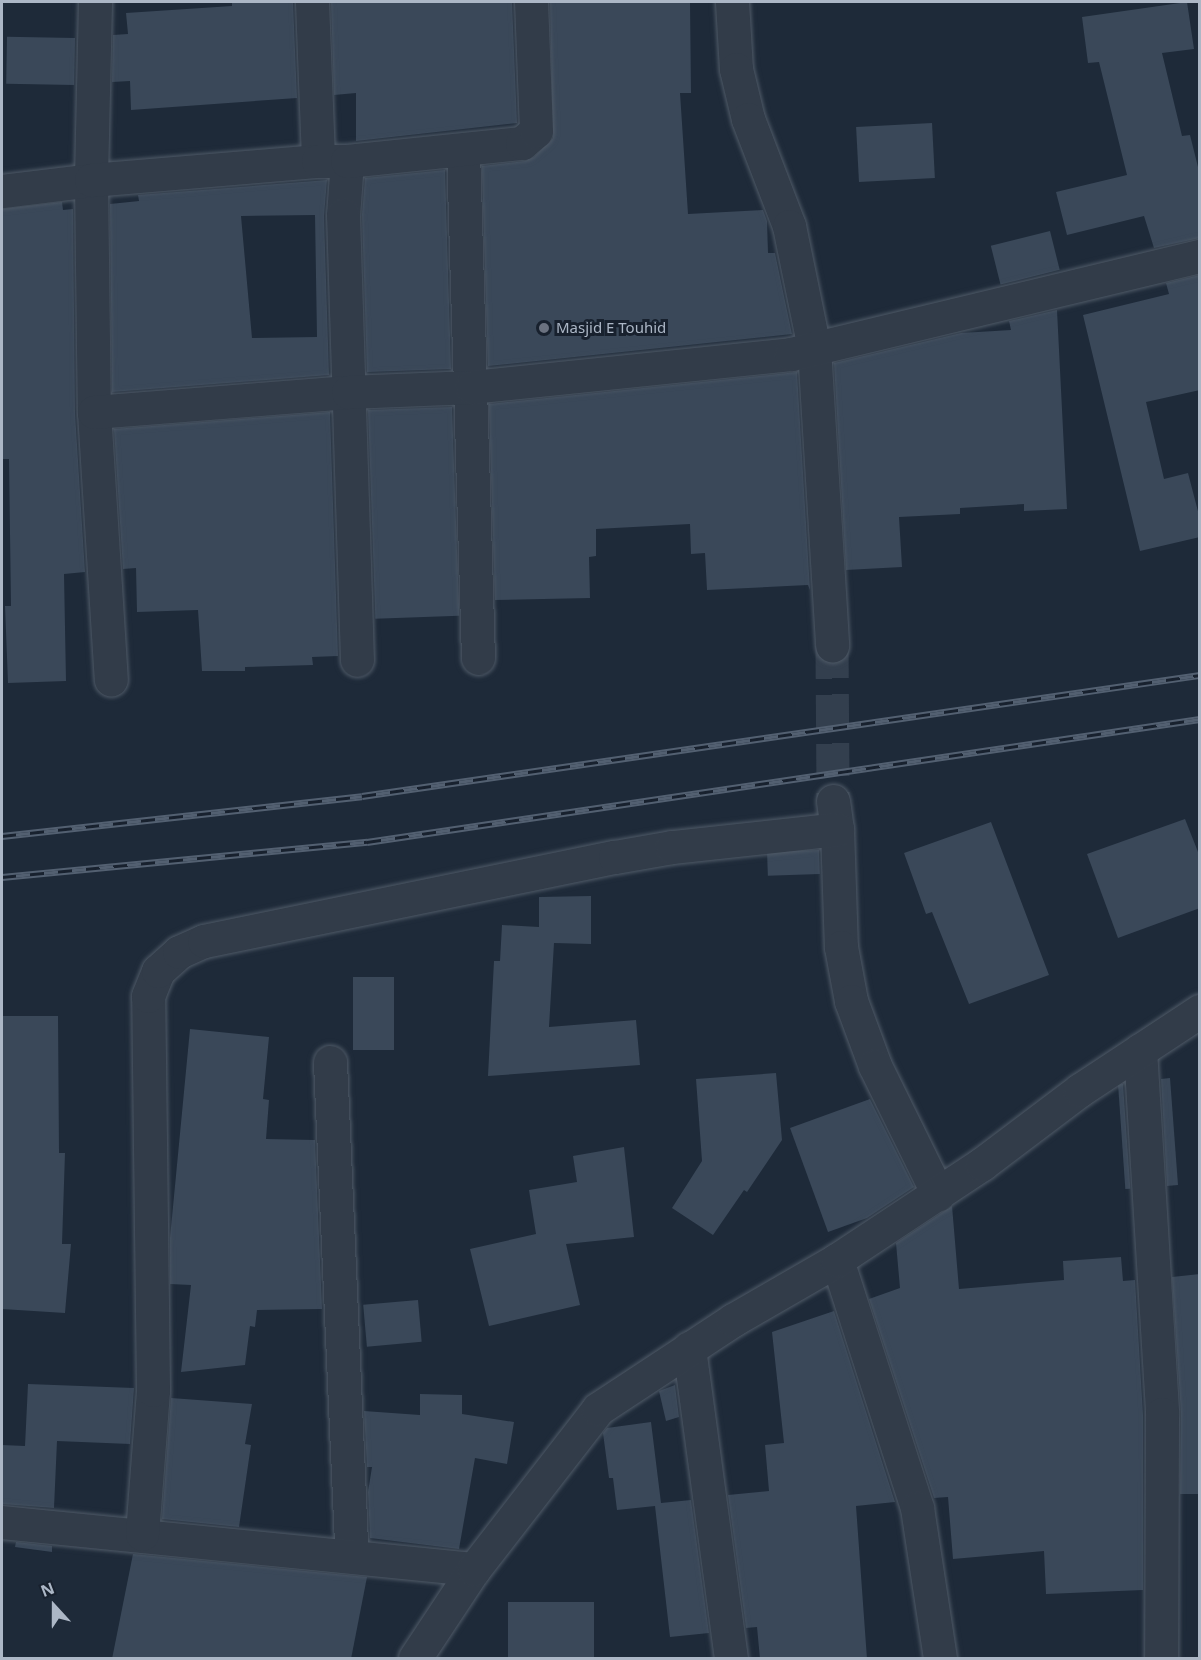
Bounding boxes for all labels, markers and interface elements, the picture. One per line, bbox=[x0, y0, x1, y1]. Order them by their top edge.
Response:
place label: Masjid E Touhid bbox=[556, 319, 666, 337]
marker: Masjid E Touhid bbox=[537, 321, 551, 335]
north arrow bbox=[24, 1576, 84, 1636]
text: N bbox=[38, 1577, 58, 1602]

